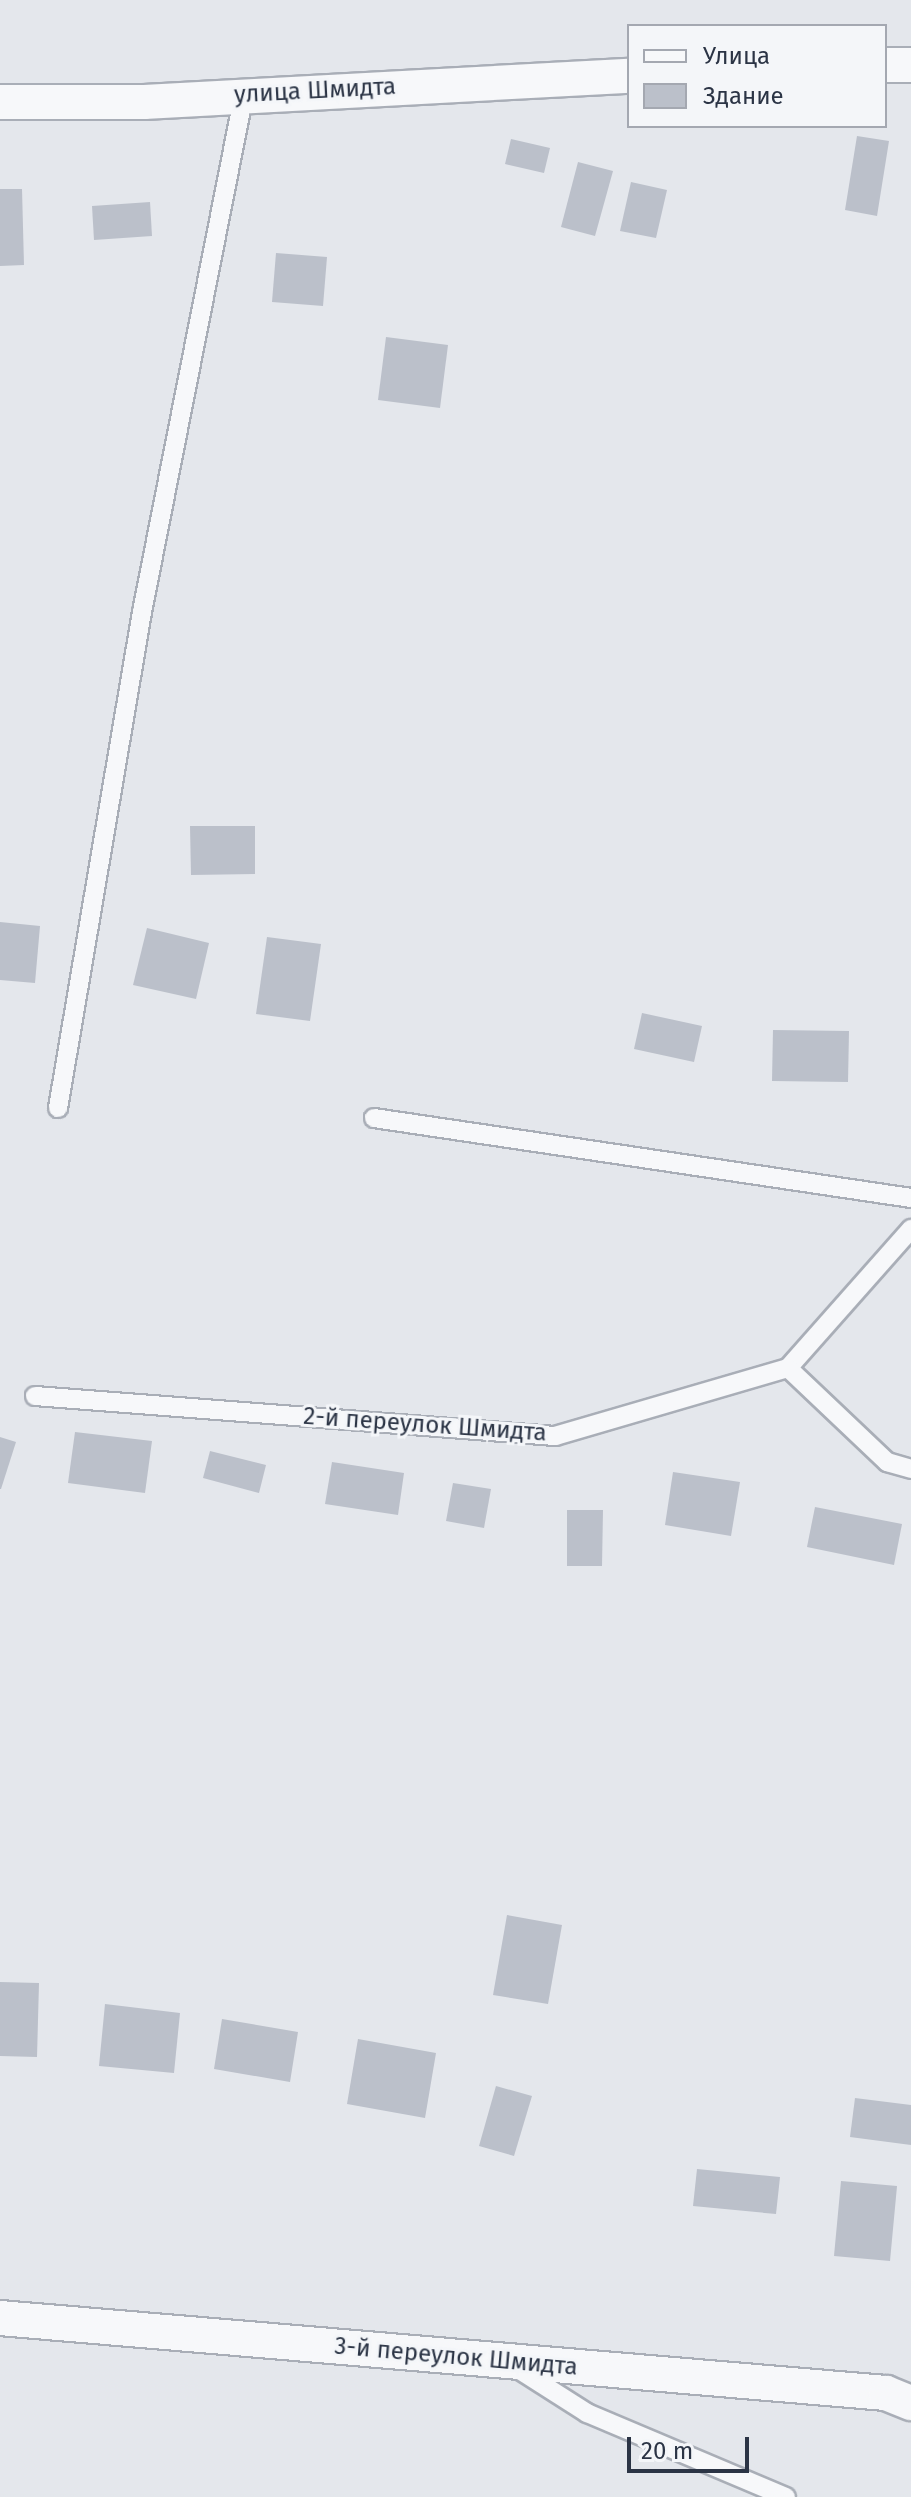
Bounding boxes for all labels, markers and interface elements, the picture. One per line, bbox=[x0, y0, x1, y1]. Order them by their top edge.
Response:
legend bbox=[627, 24, 887, 128]
text: Улица bbox=[703, 42, 770, 70]
street label: улица Шмидта bbox=[233, 72, 397, 110]
text: Здание bbox=[703, 82, 784, 110]
street label: 2-й переулок Шмидта bbox=[302, 1402, 548, 1448]
street label: 3-й переулок Шмидта bbox=[333, 2332, 579, 2382]
scale bar bbox=[631, 2421, 753, 2471]
text: 20 m bbox=[641, 2437, 693, 2465]

